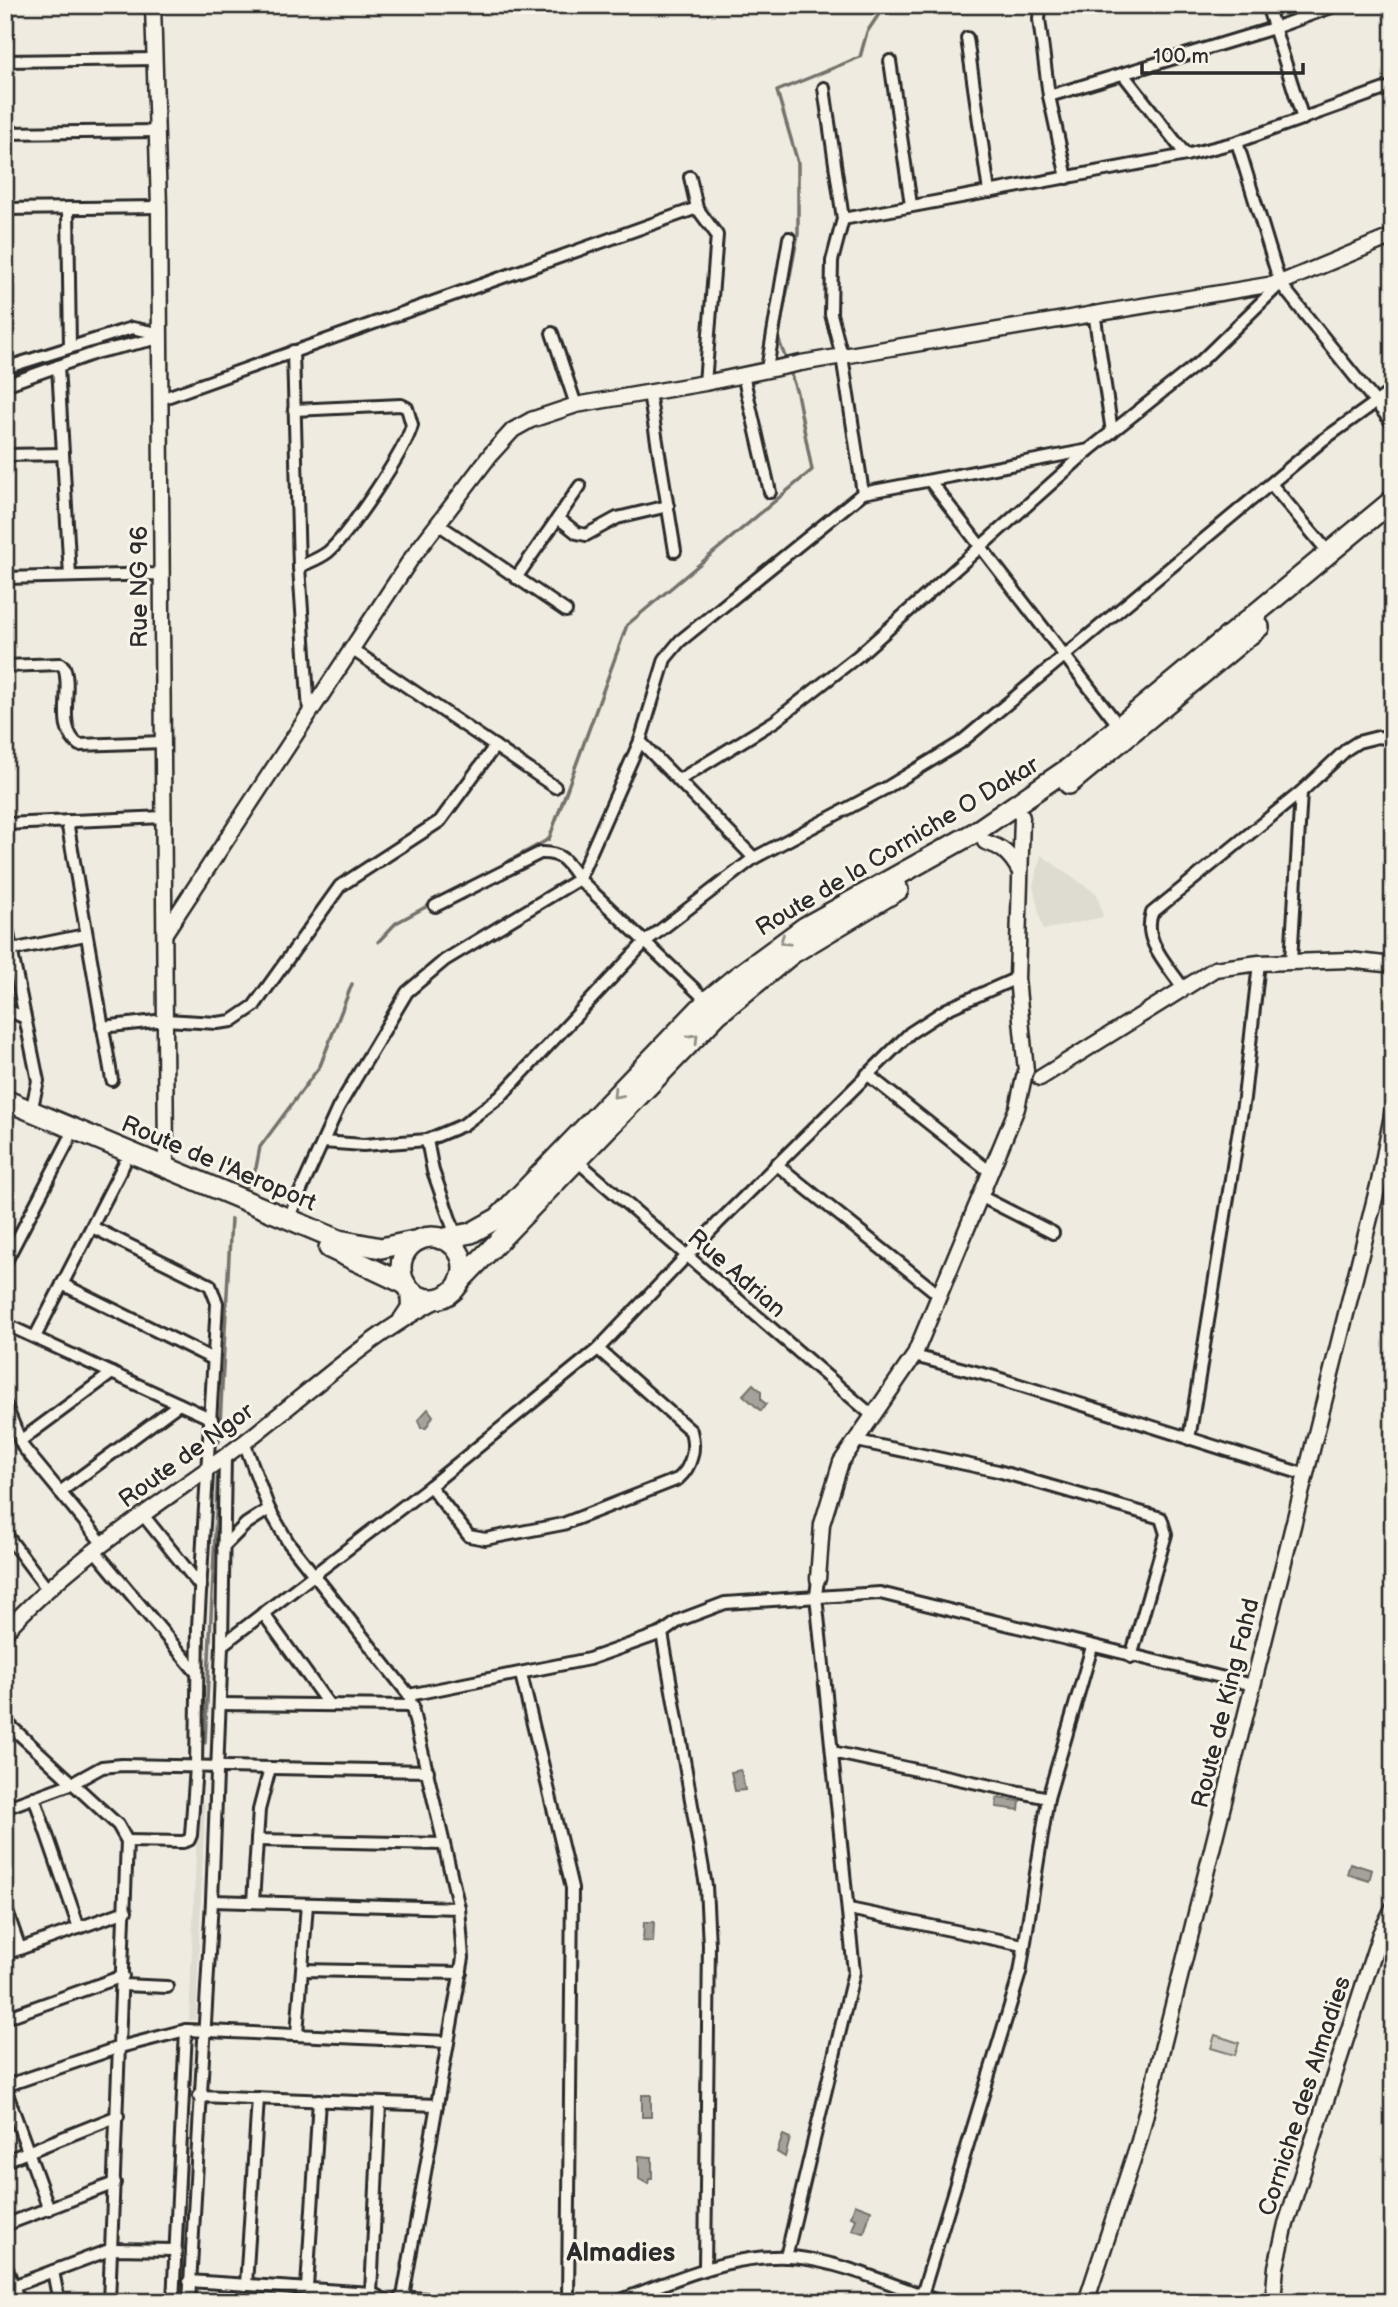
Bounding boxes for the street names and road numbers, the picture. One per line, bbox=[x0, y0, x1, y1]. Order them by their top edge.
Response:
street label: Rue NG 96 bbox=[125, 526, 154, 648]
street label: Route de la Corniche O Dakar bbox=[750, 750, 1044, 943]
street label: Route de l'Aeroport bbox=[117, 1109, 321, 1218]
street label: Rue Adrian bbox=[682, 1223, 792, 1324]
street label: Route de Ngor bbox=[113, 1396, 260, 1514]
street label: Route de King Fahd bbox=[1185, 1595, 1266, 1811]
street label: Corniche des Almadies bbox=[1252, 1972, 1357, 2220]

